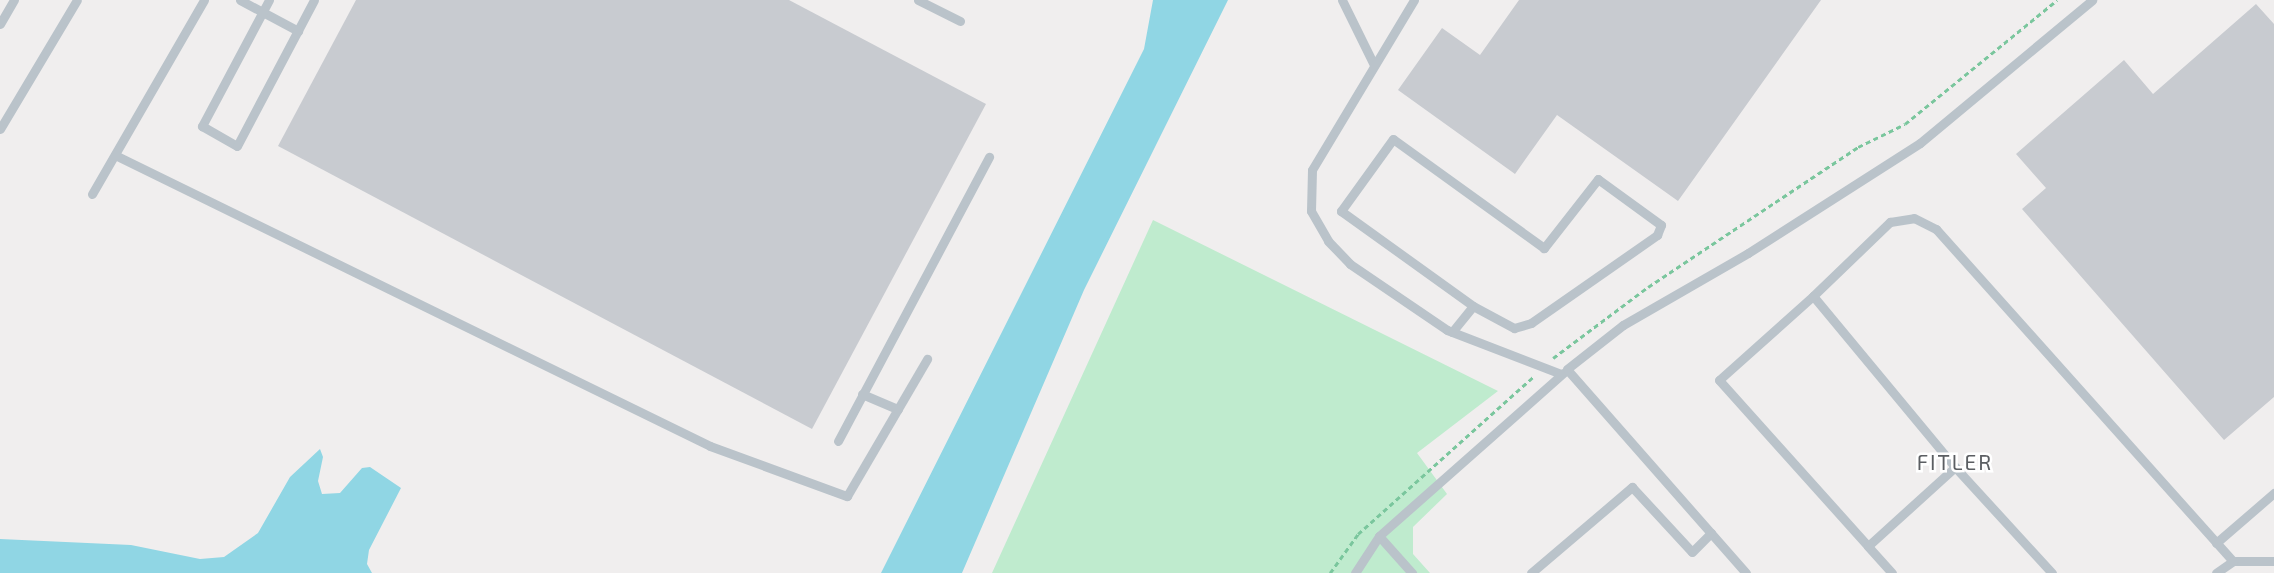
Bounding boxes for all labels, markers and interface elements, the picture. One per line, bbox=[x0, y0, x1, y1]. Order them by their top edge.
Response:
district label: FITLER bbox=[1917, 449, 1993, 475]

